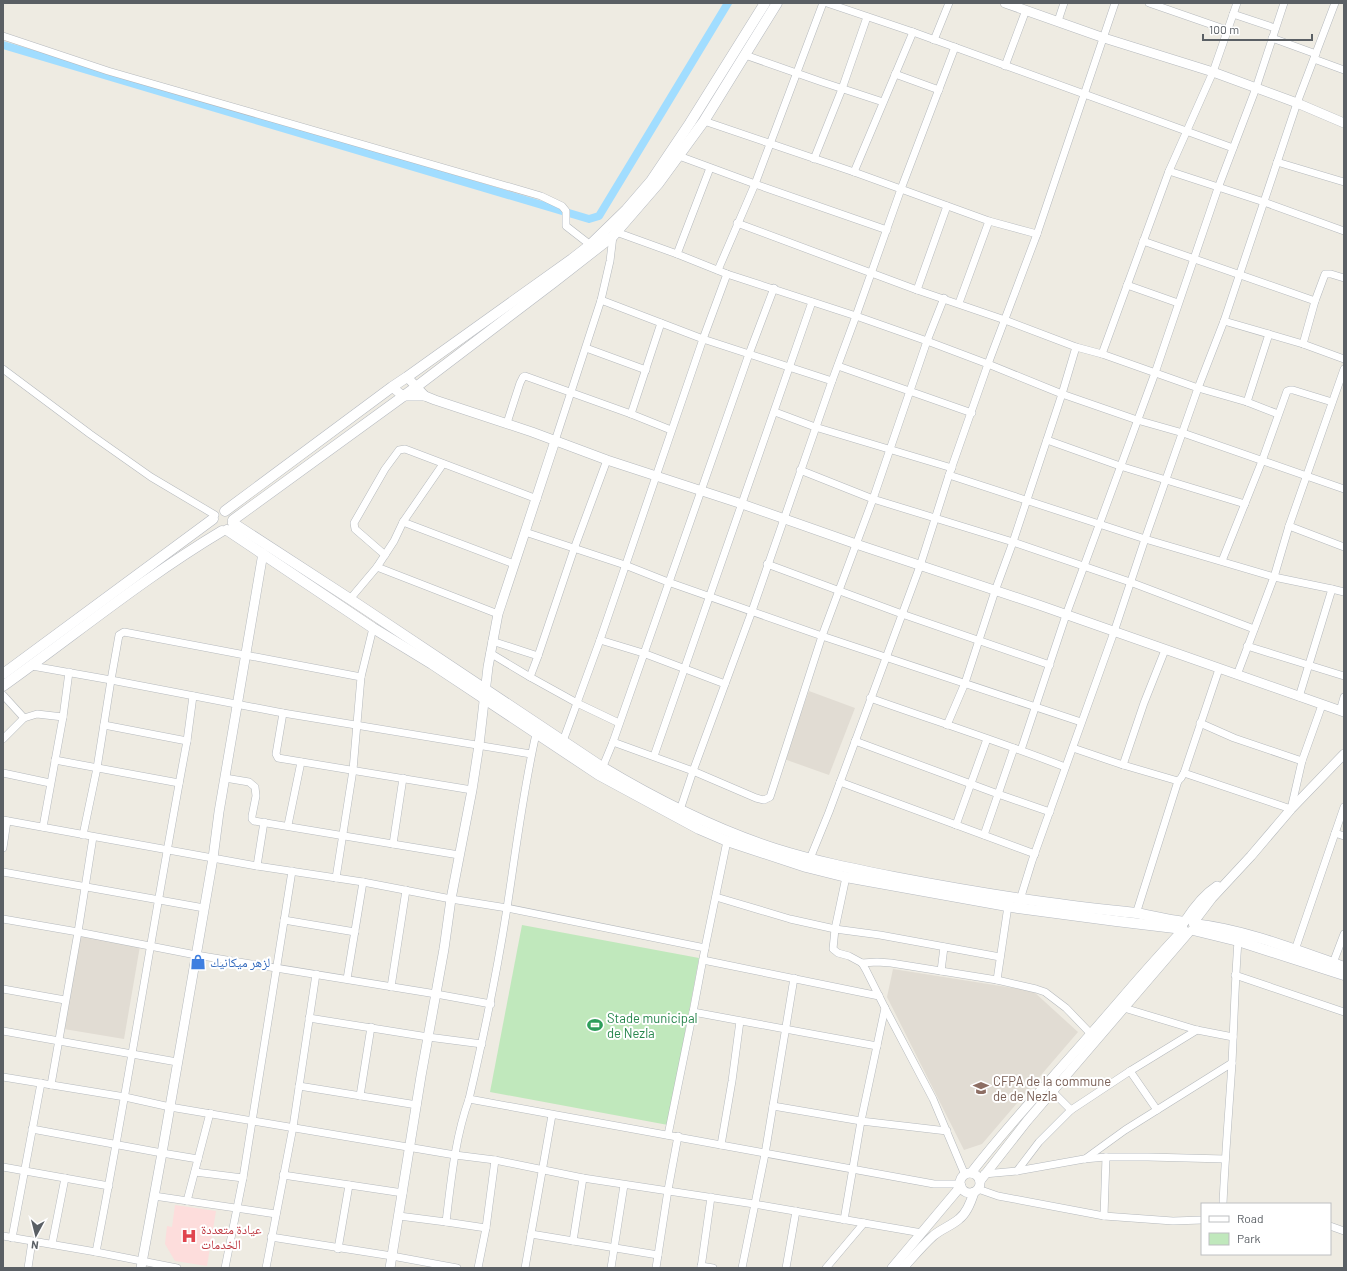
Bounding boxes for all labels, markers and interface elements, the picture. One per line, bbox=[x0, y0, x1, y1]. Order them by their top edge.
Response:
scale bar bbox=[1203, 16, 1312, 42]
text: 100 m bbox=[1209, 22, 1239, 36]
shop icon: لزهر ميكانيك bbox=[189, 953, 207, 971]
place label: لزهر ميكانيك bbox=[210, 954, 270, 971]
place label: Stade municipal de Nezla bbox=[607, 1010, 698, 1041]
sports icon: Stade municipal de Nezla bbox=[586, 1016, 604, 1034]
place label: CFPA de la commune de de Nezla bbox=[993, 1073, 1111, 1104]
school or university icon: CFPA de la commune de de Nezla bbox=[972, 1079, 990, 1097]
legend bbox=[1201, 1203, 1331, 1255]
text: Road bbox=[1237, 1211, 1264, 1225]
north arrow bbox=[16, 1215, 56, 1255]
place label: عيادة متعددة الخدمات bbox=[201, 1221, 262, 1252]
hospital icon: عيادة متعددة الخدمات bbox=[180, 1227, 198, 1245]
text: Park bbox=[1237, 1231, 1261, 1245]
text: N bbox=[30, 1239, 39, 1252]

